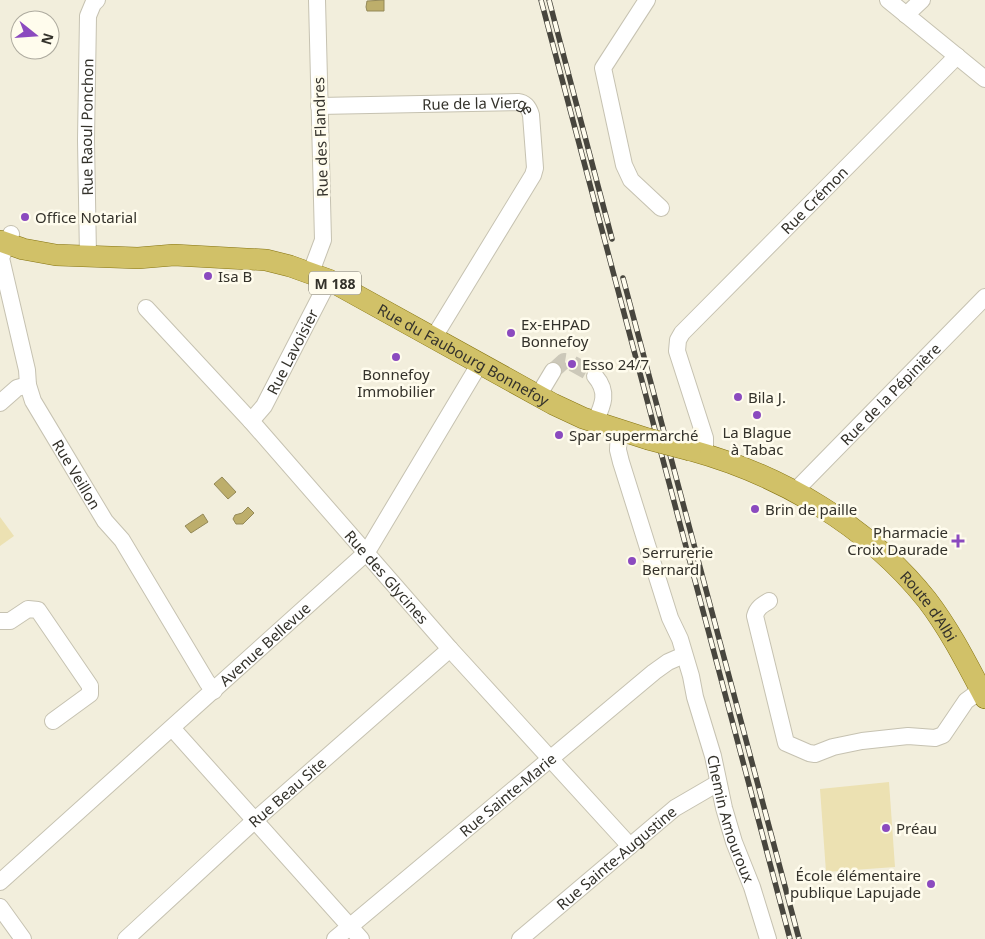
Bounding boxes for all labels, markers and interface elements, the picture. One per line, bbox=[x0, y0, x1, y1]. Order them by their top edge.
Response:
north arrow bbox=[10, 10, 60, 60]
text: N bbox=[37, 31, 59, 47]
street label: Rue Raoul Ponchon bbox=[76, 58, 97, 196]
street label: Rue des Flandres bbox=[308, 77, 332, 197]
street label: Rue de la Vierge bbox=[422, 92, 540, 118]
street label: Rue Crémon bbox=[776, 162, 852, 238]
place label: Office Notarial bbox=[35, 207, 137, 227]
marker: Office Notarial bbox=[19, 211, 31, 223]
place label: Isa B bbox=[218, 266, 252, 286]
marker: Isa B bbox=[202, 270, 214, 282]
road number: M 188 bbox=[309, 272, 361, 294]
street label: Rue du Faubourg Bonnefoy bbox=[374, 299, 553, 410]
street label: Rue Lavoisier bbox=[262, 305, 322, 398]
place label: Ex-EHPAD Bonnefoy bbox=[521, 314, 590, 351]
marker: Ex-EHPAD Bonnefoy bbox=[505, 327, 517, 339]
street label: Rue de la Pépinière bbox=[836, 338, 945, 449]
marker: Bonnefoy Immobilier bbox=[390, 351, 402, 363]
place label: Esso 24/7 bbox=[582, 354, 649, 374]
marker: Esso 24/7 bbox=[566, 358, 578, 370]
place label: Bonnefoy Immobilier bbox=[357, 364, 435, 401]
place label: Bila J. bbox=[748, 387, 786, 407]
marker: Bila J. bbox=[732, 391, 744, 403]
marker: La Blague à Tabac bbox=[751, 409, 763, 421]
place label: La Blague à Tabac bbox=[722, 422, 792, 459]
place label: Spar supermarché bbox=[569, 425, 699, 445]
marker: Spar supermarché bbox=[553, 429, 565, 441]
street label: Rue Veillon bbox=[48, 435, 106, 513]
place label: Brin de paille bbox=[765, 499, 857, 519]
marker: Brin de paille bbox=[749, 503, 761, 515]
place label: Pharmacie Croix Daurade bbox=[847, 522, 948, 559]
street label: Rue des Glycines bbox=[341, 526, 433, 628]
marker: Pharmacie Croix Daurade bbox=[952, 535, 964, 547]
place label: Serrurerie Bernard bbox=[642, 542, 713, 579]
marker: Serrurerie Bernard bbox=[626, 555, 638, 567]
street label: Route d'Albi bbox=[896, 566, 962, 645]
street label: Avenue Bellevue bbox=[215, 598, 315, 690]
street label: Rue Sainte-Marie bbox=[455, 748, 560, 841]
street label: Rue Beau Site bbox=[244, 753, 330, 831]
street label: Chemin Amouroux bbox=[703, 753, 759, 886]
street label: Rue Sainte-Augustine bbox=[552, 801, 680, 914]
place label: Préau bbox=[896, 818, 937, 838]
marker: Préau bbox=[880, 822, 892, 834]
place label: École élémentaire publique Lapujade bbox=[790, 865, 921, 902]
marker: École élémentaire publique Lapujade bbox=[925, 878, 937, 890]

